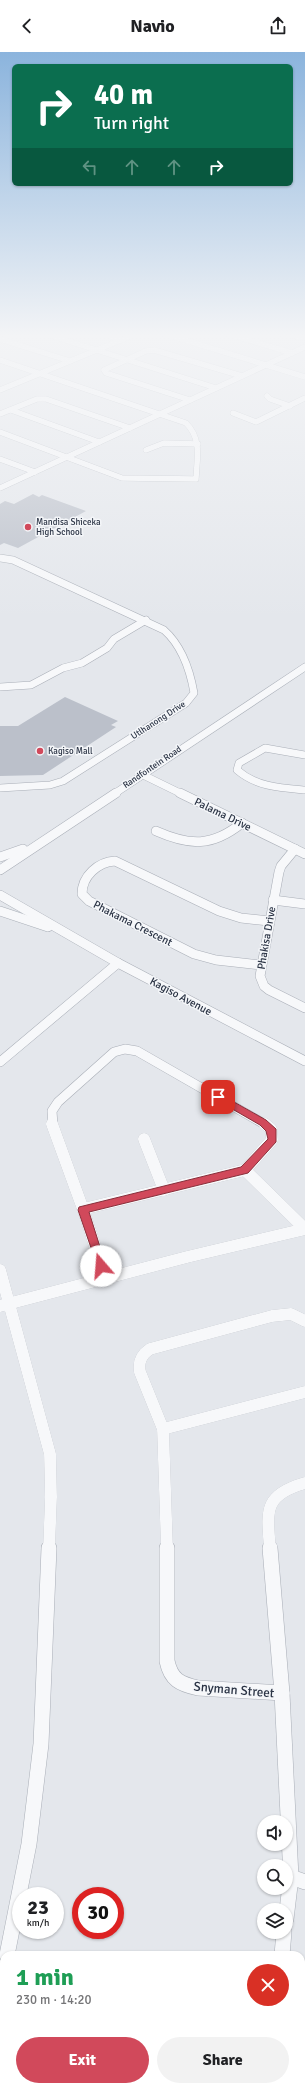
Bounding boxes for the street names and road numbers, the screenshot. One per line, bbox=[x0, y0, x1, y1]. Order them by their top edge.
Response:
street label: Utlhanong Drive bbox=[129, 698, 188, 742]
street label: Randfontein Road bbox=[121, 744, 184, 791]
street label: Palama Drive bbox=[192, 795, 253, 834]
street label: Phakama Crescent bbox=[91, 898, 175, 949]
street label: Phakisa Drive bbox=[255, 906, 278, 971]
street label: Kagiso Avenue bbox=[148, 975, 214, 1018]
street label: Snyman Street bbox=[193, 1678, 275, 1702]

